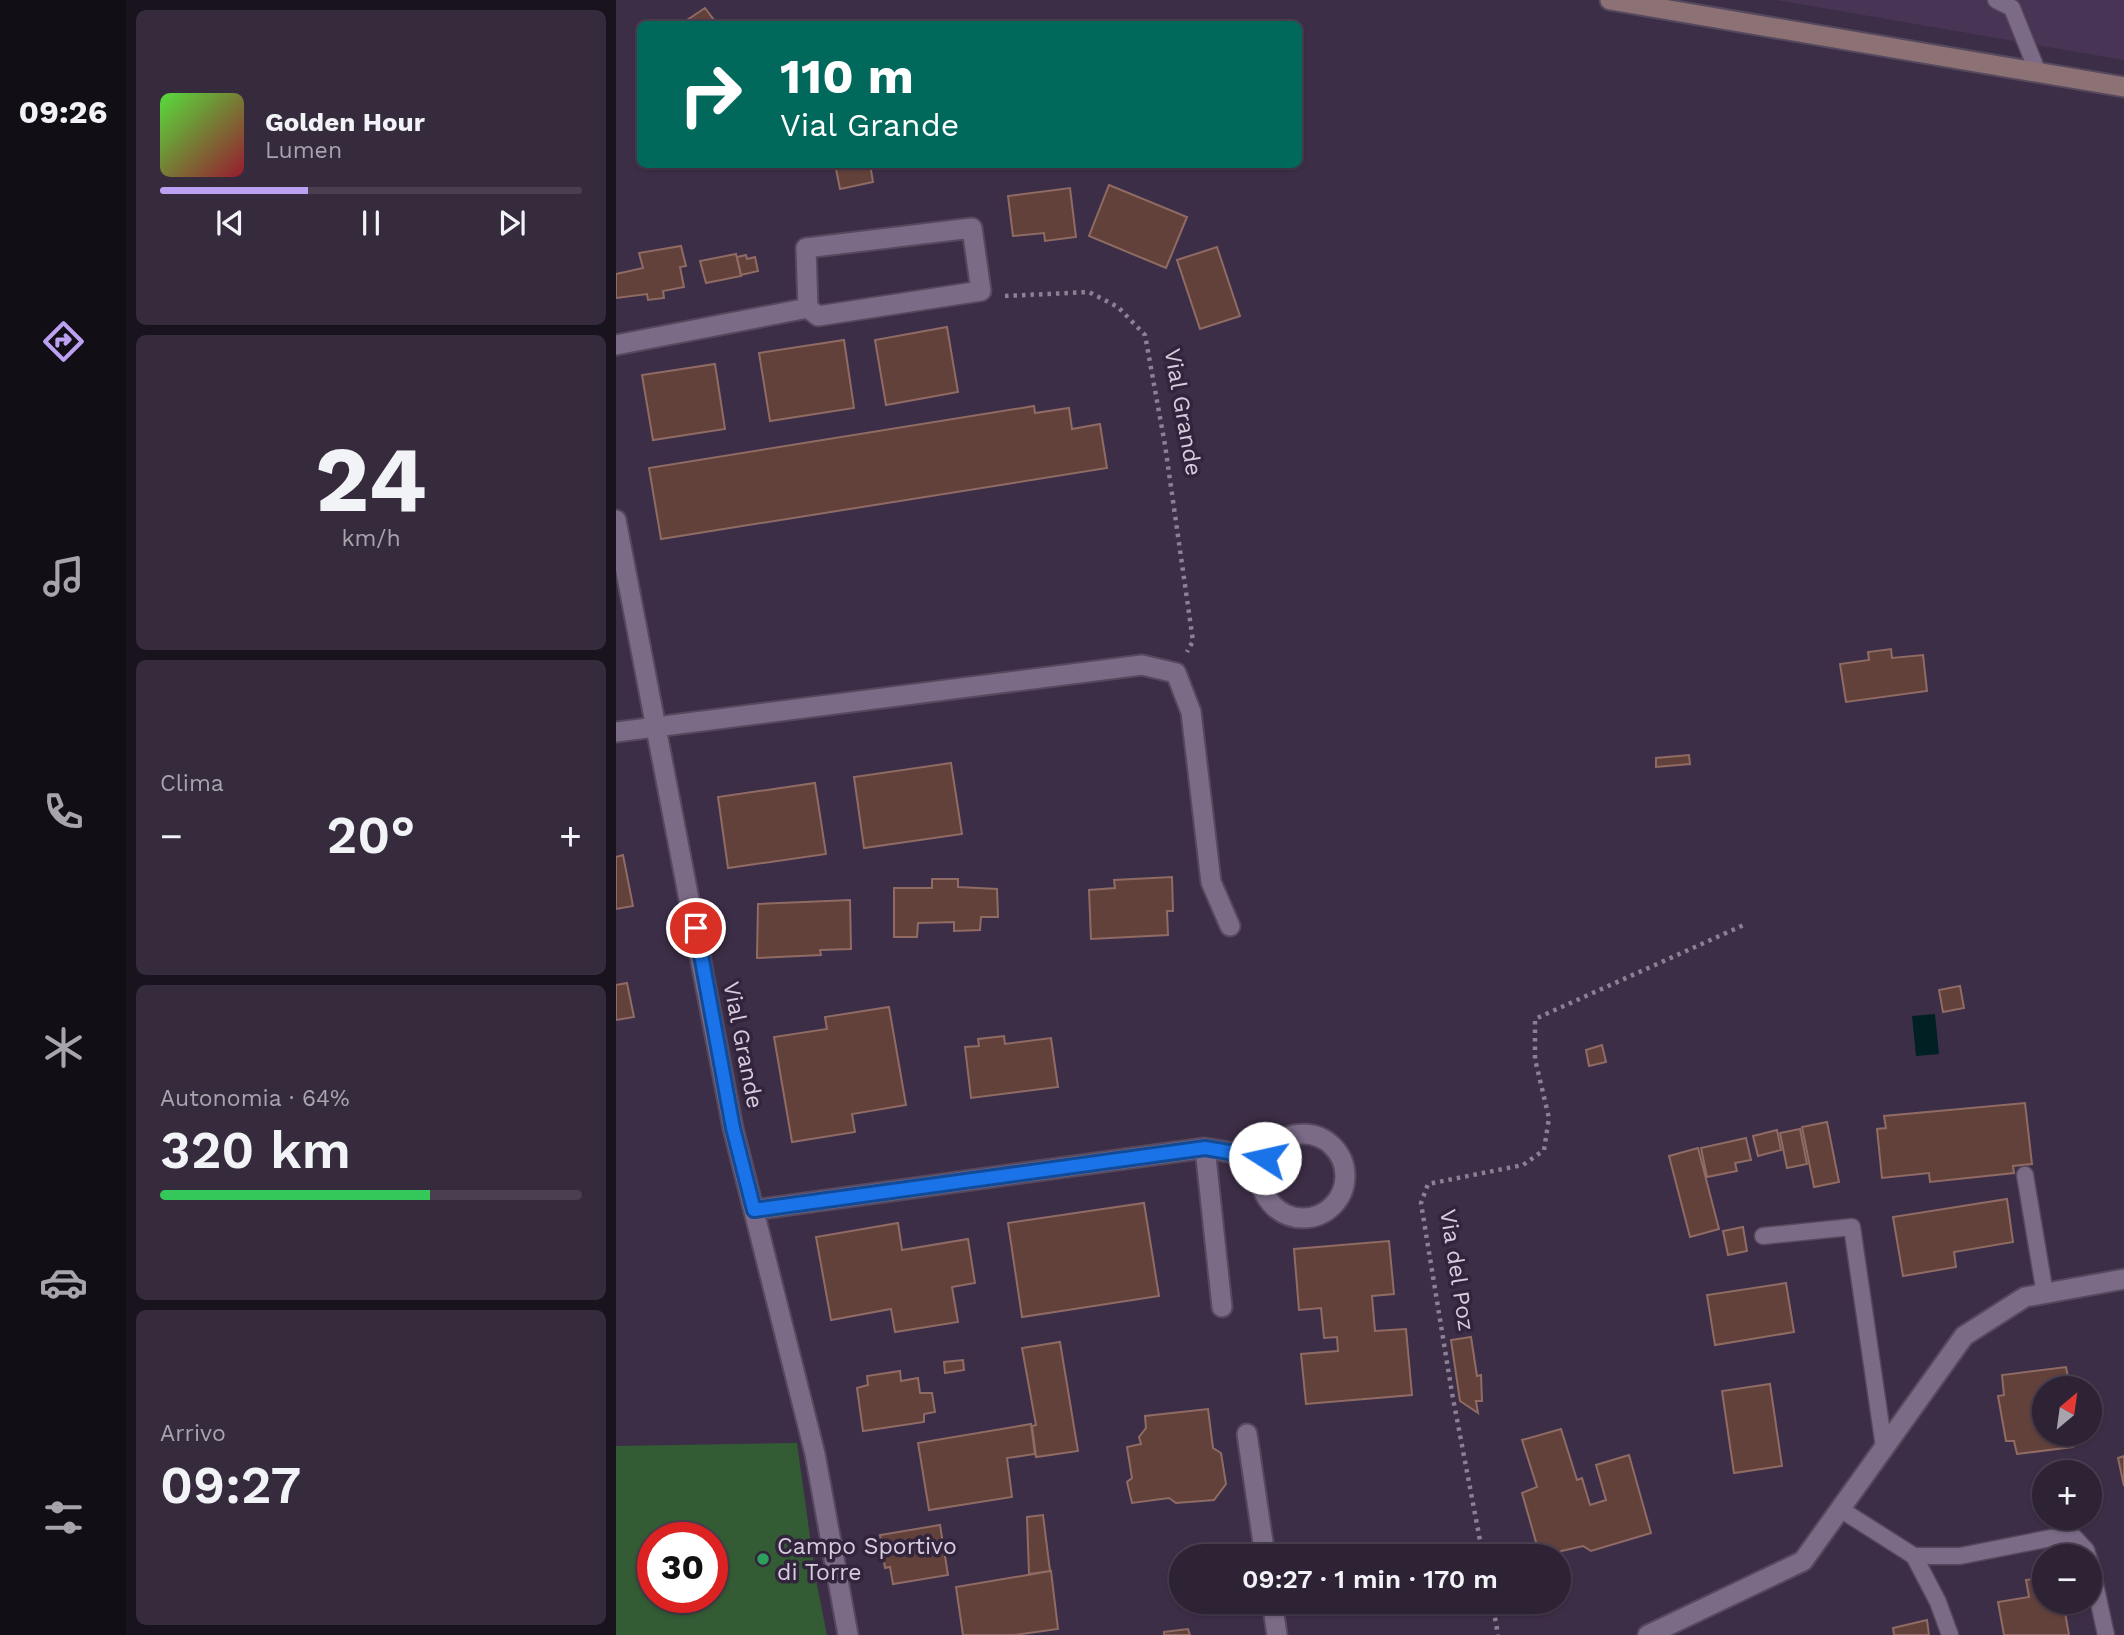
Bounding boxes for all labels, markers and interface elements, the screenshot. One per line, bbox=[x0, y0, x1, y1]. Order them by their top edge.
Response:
text: 110 m bbox=[780, 47, 914, 105]
icon: right bbox=[665, 49, 756, 140]
text: 09:26 bbox=[19, 93, 107, 131]
text: Vial Grande bbox=[780, 106, 959, 144]
text: Golden Hour bbox=[265, 107, 425, 137]
text: Lumen bbox=[265, 137, 342, 164]
icon: previous bbox=[211, 204, 249, 242]
icon: pause bbox=[352, 204, 390, 242]
icon: next bbox=[493, 204, 531, 242]
icon: directions bbox=[39, 317, 88, 366]
street label: Vial Grande bbox=[1159, 346, 1207, 478]
text: 24 bbox=[315, 426, 427, 533]
text: km/h bbox=[341, 525, 401, 552]
icon: music bbox=[39, 552, 88, 601]
text: Clima bbox=[160, 770, 224, 797]
icon: phone bbox=[39, 787, 88, 836]
text: 20° bbox=[327, 805, 415, 866]
text: − bbox=[160, 814, 183, 858]
text: + bbox=[559, 814, 582, 858]
pin bbox=[666, 898, 726, 958]
icon: arrive bbox=[677, 909, 715, 947]
street label: Vial Grande bbox=[717, 979, 769, 1111]
icon: climate bbox=[39, 1023, 88, 1072]
text: Autonomia · 64% bbox=[160, 1085, 350, 1112]
text: 320 km bbox=[160, 1120, 351, 1181]
position arrow bbox=[1228, 1121, 1302, 1195]
street label: Via del Poz bbox=[1434, 1207, 1480, 1333]
icon: car bbox=[39, 1258, 88, 1307]
north arrow bbox=[2032, 1376, 2102, 1446]
map controls bbox=[2032, 1376, 2102, 1614]
text: Arrivo bbox=[160, 1420, 226, 1447]
text: 09:27 bbox=[160, 1455, 301, 1516]
button: + bbox=[2032, 1460, 2102, 1530]
icon: filters bbox=[39, 1493, 88, 1542]
speed limit sign: 30 bbox=[637, 1522, 728, 1613]
place label: Campo Sportivo di Torre bbox=[777, 1533, 957, 1586]
button: − bbox=[2032, 1544, 2102, 1614]
marker: Campo Sportivo di Torre bbox=[755, 1551, 771, 1567]
text: 09:27 · 1 min · 170 m bbox=[1242, 1564, 1498, 1594]

